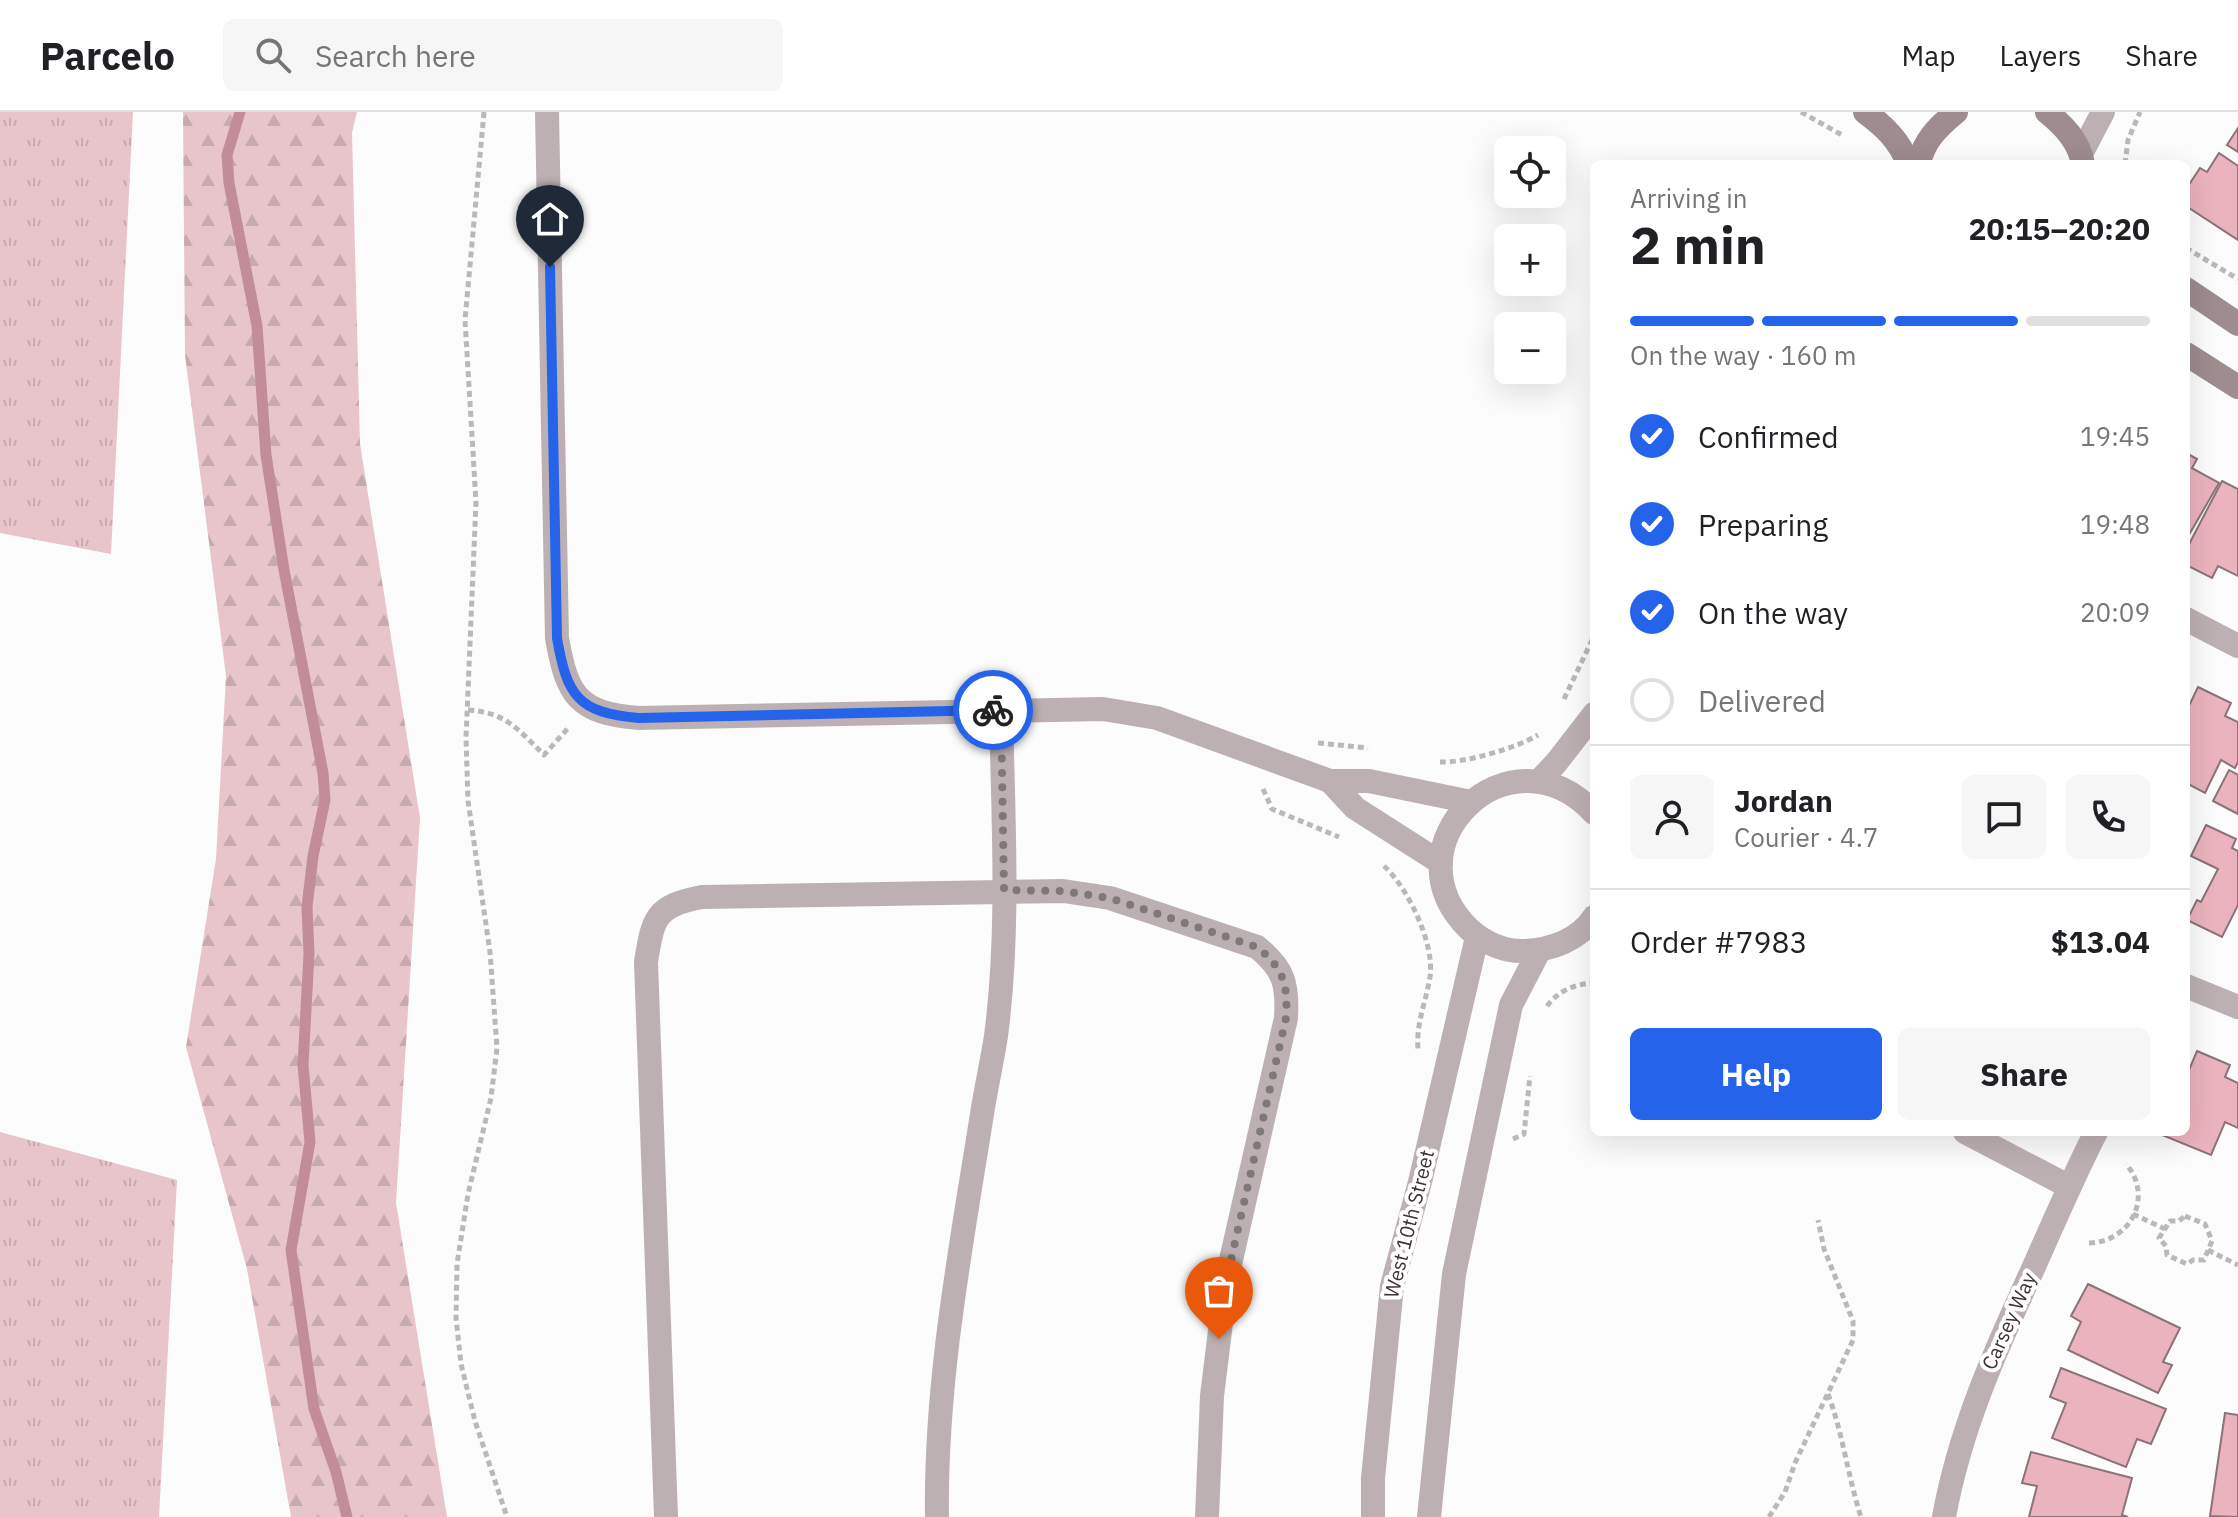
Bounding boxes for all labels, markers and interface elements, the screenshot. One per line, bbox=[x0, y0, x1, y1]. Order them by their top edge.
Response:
search box bbox=[223, 19, 783, 91]
text: Parcelo bbox=[40, 31, 175, 80]
icon: search bbox=[251, 33, 295, 77]
text: Search here bbox=[315, 36, 476, 75]
text: Map bbox=[1901, 37, 1955, 74]
text: Layers bbox=[1999, 37, 2081, 74]
text: Share bbox=[2125, 37, 2198, 74]
map controls bbox=[1494, 136, 1566, 384]
button: locate bbox=[1494, 136, 1566, 208]
text: Arriving in bbox=[1630, 181, 1747, 215]
pin bbox=[516, 185, 584, 267]
icon: home bbox=[528, 197, 572, 241]
text: 20:15–20:20 bbox=[1969, 209, 2150, 248]
text: 2 min bbox=[1630, 211, 1766, 278]
button: + bbox=[1494, 224, 1566, 296]
button: − bbox=[1494, 312, 1566, 384]
text: On the way · 160 m bbox=[1630, 338, 1856, 372]
icon: check bbox=[1630, 414, 1674, 458]
text: Confirmed bbox=[1698, 417, 1839, 456]
text: 19:45 bbox=[2080, 419, 2150, 453]
icon: check bbox=[1630, 502, 1674, 546]
text: Preparing bbox=[1698, 505, 1828, 544]
text: 19:48 bbox=[2080, 507, 2150, 541]
icon: check bbox=[1630, 590, 1674, 634]
text: On the way bbox=[1698, 593, 1848, 632]
text: 20:09 bbox=[2080, 595, 2150, 629]
courier bbox=[953, 670, 1033, 750]
text: Delivered bbox=[1698, 681, 1826, 720]
icon: bike bbox=[971, 688, 1015, 732]
button: person bbox=[1630, 775, 1714, 859]
button: chat bbox=[1962, 775, 2046, 859]
button: phone bbox=[2066, 775, 2150, 859]
text: Jordan bbox=[1734, 781, 1833, 820]
text: Courier · 4.7 bbox=[1734, 820, 1878, 854]
text: Order #7983 bbox=[1630, 922, 1807, 961]
text: $13.04 bbox=[2051, 922, 2150, 961]
button: Help bbox=[1630, 1028, 1882, 1120]
button: Share bbox=[1898, 1028, 2150, 1120]
street label: West 10th Street bbox=[1377, 1147, 1440, 1301]
pin bbox=[1185, 1257, 1253, 1339]
street label: Carsey Way bbox=[1975, 1268, 2042, 1374]
icon: bag bbox=[1197, 1269, 1241, 1313]

